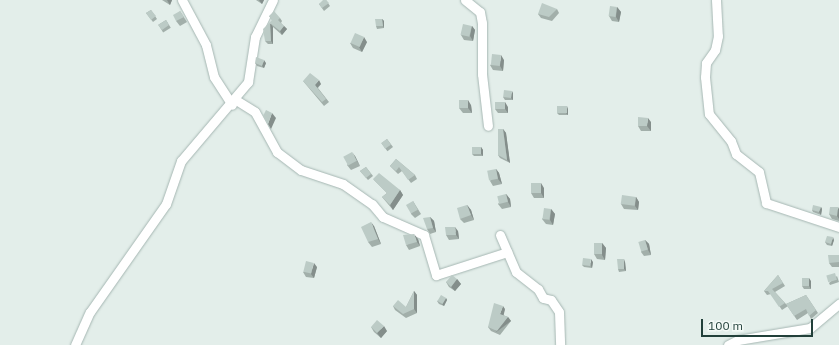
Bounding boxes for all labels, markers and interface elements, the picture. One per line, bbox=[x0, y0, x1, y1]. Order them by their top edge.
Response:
scale bar bbox=[703, 311, 815, 337]
text: 100 m bbox=[708, 318, 743, 333]

